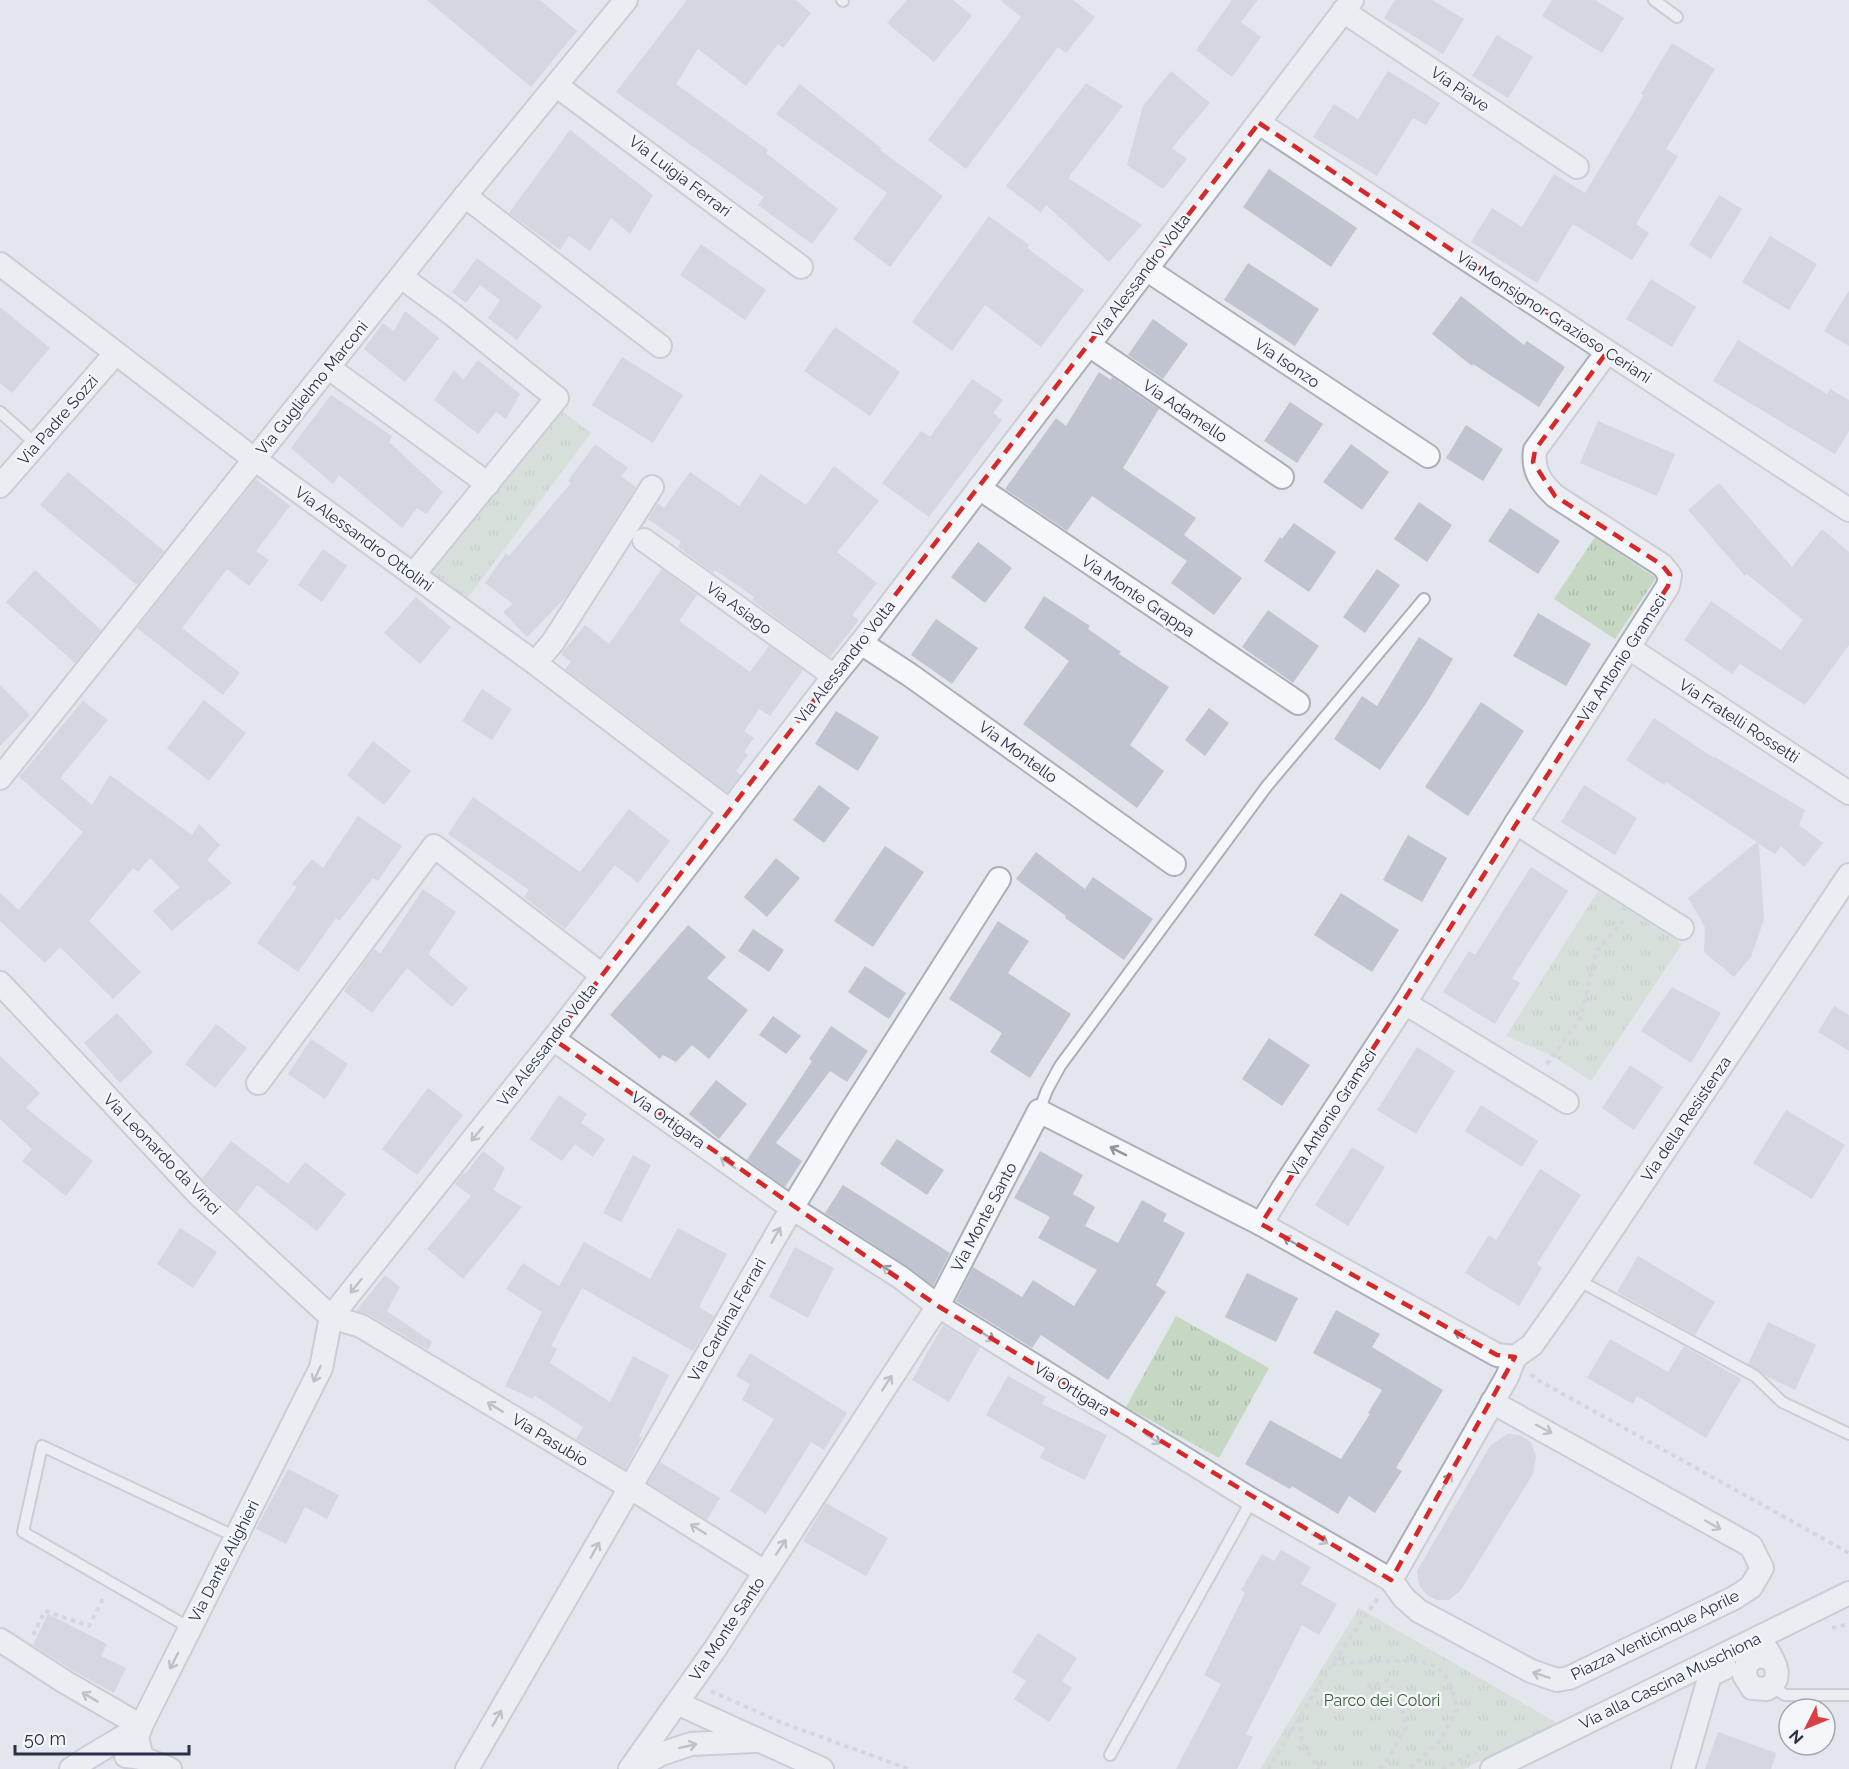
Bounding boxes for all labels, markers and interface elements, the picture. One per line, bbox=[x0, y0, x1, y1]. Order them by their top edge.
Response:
street label: Via Piave bbox=[1427, 62, 1493, 116]
street label: Via Luigia Ferrari bbox=[625, 131, 735, 221]
street label: Via Alessandro Volta bbox=[1088, 210, 1194, 342]
street label: Via Monsignor Grazioso Ceriani bbox=[1453, 247, 1655, 387]
street label: Via Guglielmo Marconi bbox=[252, 317, 372, 459]
street label: Via Isonzo bbox=[1251, 334, 1323, 392]
street label: Via Padre Sozzi bbox=[14, 371, 102, 469]
street label: Via Adamello bbox=[1139, 376, 1231, 446]
street label: Via Alessandro Ottolini bbox=[291, 482, 437, 596]
street label: Via Monte Grappa bbox=[1078, 551, 1198, 641]
street label: Via Asiago bbox=[702, 578, 776, 638]
street label: Via Antonio Gramsci bbox=[1574, 591, 1670, 725]
street label: Via Alessandro Volta bbox=[791, 597, 899, 727]
street label: Via Fratelli Rossetti bbox=[1675, 675, 1803, 767]
street label: Via Montello bbox=[975, 717, 1061, 787]
street label: Via Alessandro Volta bbox=[493, 980, 601, 1110]
street label: Via Antonio Gramsci bbox=[1284, 1046, 1380, 1180]
street label: Via della Resistenza bbox=[1637, 1053, 1735, 1185]
street label: Via Ortigara bbox=[627, 1087, 709, 1153]
street label: Via Leonardo da Vinci bbox=[99, 1090, 225, 1218]
one-way arrow bbox=[471, 1125, 484, 1141]
one-way arrow bbox=[1110, 1145, 1127, 1157]
one-way arrow bbox=[721, 1157, 737, 1169]
street label: Via Monte Santo bbox=[947, 1159, 1021, 1275]
one-way arrow bbox=[771, 1227, 782, 1245]
one-way arrow bbox=[1283, 1235, 1300, 1247]
street label: Via Cardinal Ferrari bbox=[684, 1255, 770, 1385]
one-way arrow bbox=[882, 1265, 899, 1278]
one-way arrow bbox=[349, 1278, 362, 1294]
one-way arrow bbox=[1454, 1329, 1471, 1341]
one-way arrow bbox=[979, 1330, 996, 1343]
street label: Via Ortigara bbox=[1030, 1358, 1114, 1420]
one-way arrow bbox=[311, 1365, 322, 1383]
one-way arrow bbox=[881, 1375, 894, 1392]
one-way arrow bbox=[487, 1400, 504, 1412]
street label: Via Pasubio bbox=[508, 1410, 592, 1470]
one-way arrow bbox=[1534, 1424, 1552, 1435]
one-way arrow bbox=[1144, 1433, 1161, 1445]
one-way arrow bbox=[1441, 1473, 1453, 1490]
street label: Via Dante Alighieri bbox=[185, 1497, 263, 1625]
one-way arrow bbox=[1704, 1519, 1721, 1531]
one-way arrow bbox=[690, 1523, 707, 1535]
one-way arrow bbox=[1311, 1534, 1328, 1546]
one-way arrow bbox=[776, 1539, 788, 1556]
one-way arrow bbox=[589, 1542, 601, 1559]
street label: Via Monte Santo bbox=[685, 1574, 769, 1684]
street label: Piazza Venticinque Aprile bbox=[1568, 1586, 1742, 1684]
street label: Via alla Cascina Muschiona bbox=[1576, 1629, 1764, 1733]
one-way arrow bbox=[168, 1652, 180, 1669]
one-way arrow bbox=[1533, 1669, 1551, 1680]
one-way arrow bbox=[82, 1691, 99, 1703]
park label: Parco dei Colori bbox=[1324, 1691, 1440, 1710]
north arrow bbox=[1777, 1697, 1837, 1757]
one-way arrow bbox=[491, 1710, 503, 1727]
scale bar bbox=[15, 1718, 189, 1756]
text: N bbox=[1785, 1726, 1808, 1748]
text: 50 m bbox=[24, 1728, 66, 1749]
one-way arrow bbox=[678, 1740, 697, 1752]

